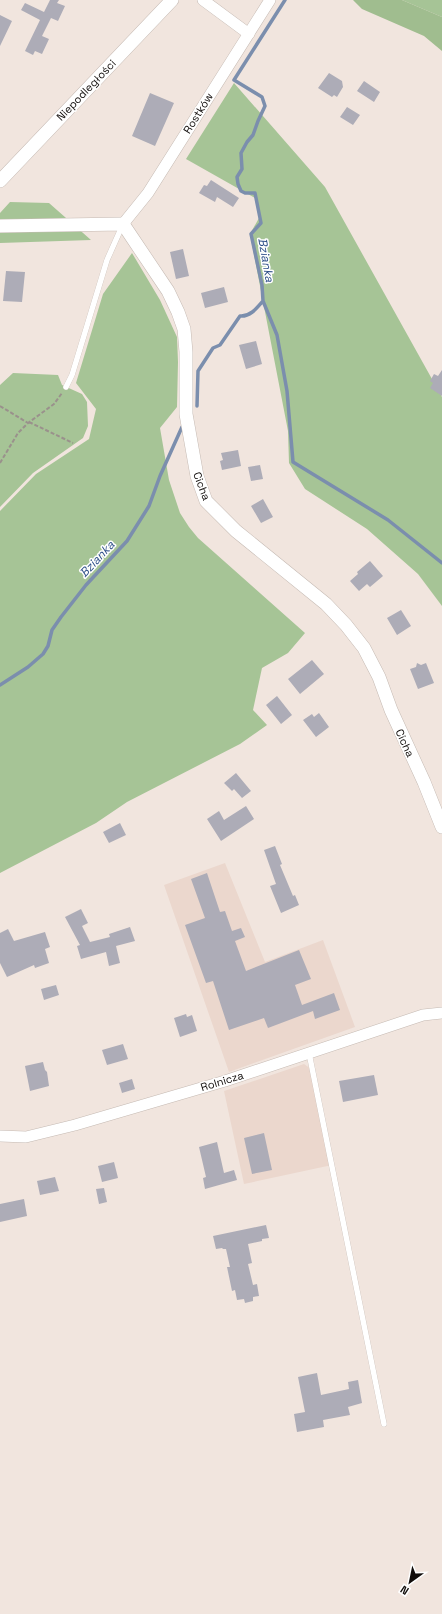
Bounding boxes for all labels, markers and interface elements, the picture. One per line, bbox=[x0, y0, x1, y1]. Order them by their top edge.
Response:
street label: Niepodległości bbox=[53, 56, 119, 124]
street label: Rostków bbox=[180, 90, 216, 136]
water label: Bzianka bbox=[254, 237, 278, 283]
street label: Cicha bbox=[190, 470, 214, 503]
water label: Bzianka bbox=[76, 537, 118, 581]
street label: Cicha bbox=[392, 727, 418, 760]
street label: Rolnicza bbox=[199, 1068, 246, 1094]
north arrow bbox=[390, 1562, 430, 1602]
text: N bbox=[398, 1583, 411, 1598]

